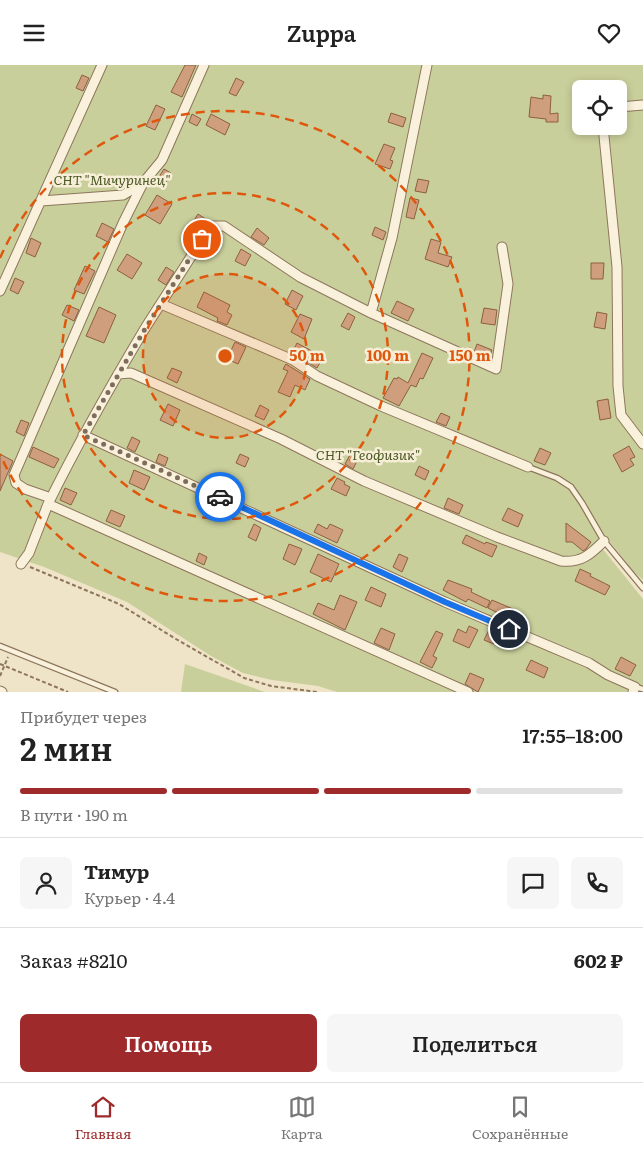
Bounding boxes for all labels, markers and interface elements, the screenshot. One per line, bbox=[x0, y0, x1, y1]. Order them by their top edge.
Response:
text: Zuppa bbox=[287, 16, 356, 49]
icon: menu bbox=[20, 19, 48, 47]
icon: heart bbox=[595, 19, 623, 47]
map controls bbox=[572, 80, 627, 135]
button: locate bbox=[572, 80, 627, 135]
park label: СНТ "Мичуринец" bbox=[53, 169, 171, 189]
pin bbox=[181, 218, 223, 260]
icon: bag bbox=[188, 225, 216, 253]
text: 50 m bbox=[289, 343, 325, 366]
text: 100 m bbox=[367, 343, 409, 366]
text: 150 m bbox=[449, 343, 491, 366]
centre of rings bbox=[216, 347, 234, 365]
park label: СНТ "Геофизик" bbox=[316, 444, 420, 464]
courier bbox=[195, 472, 245, 522]
icon: car bbox=[206, 483, 234, 511]
pin bbox=[488, 608, 530, 650]
icon: home bbox=[495, 615, 523, 643]
text: Прибудет через bbox=[20, 704, 147, 728]
text: 17:55–18:00 bbox=[522, 721, 623, 749]
text: 2 мин bbox=[20, 723, 113, 771]
text: В пути · 190 m bbox=[20, 802, 128, 826]
button: person bbox=[20, 857, 72, 909]
text: Тимур bbox=[84, 857, 149, 885]
button: chat bbox=[507, 857, 559, 909]
button: phone bbox=[571, 857, 623, 909]
text: Курьер · 4.4 bbox=[84, 885, 175, 909]
text: Заказ #8210 bbox=[20, 946, 127, 974]
text: 602 ₽ bbox=[574, 946, 623, 974]
button: Помощь bbox=[20, 1014, 317, 1072]
button: Поделиться bbox=[327, 1014, 623, 1072]
tab: Главная bbox=[75, 1093, 131, 1143]
tab: Карта bbox=[281, 1093, 323, 1143]
tab: Сохранённые bbox=[472, 1093, 568, 1143]

